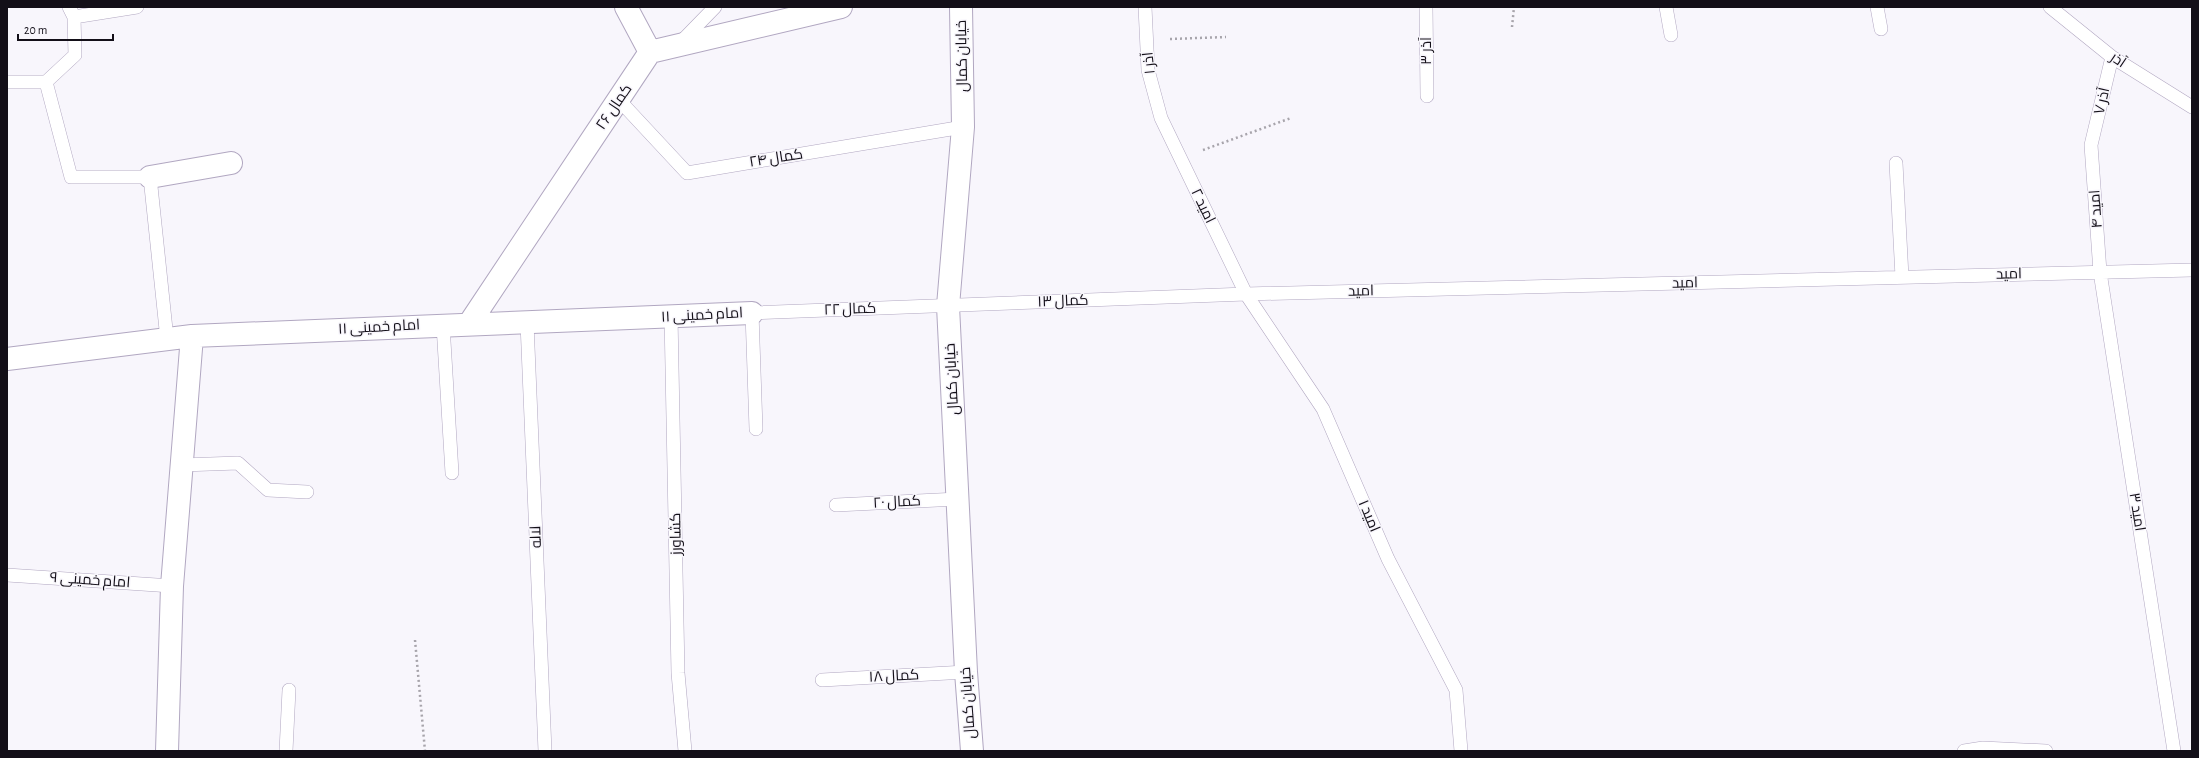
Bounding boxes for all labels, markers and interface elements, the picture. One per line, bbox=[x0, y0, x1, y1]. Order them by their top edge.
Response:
scale bar bbox=[18, 16, 113, 42]
street label: خیابان کمال bbox=[954, 20, 972, 92]
text: 20 m bbox=[24, 24, 47, 36]
street label: آذر ۳ bbox=[1418, 37, 1435, 65]
street label: آذر bbox=[2106, 48, 2129, 71]
street label: آذر ۱ bbox=[1139, 51, 1159, 75]
street label: کمال ۲۶ bbox=[593, 81, 635, 133]
street label: آذر ۷ bbox=[2091, 86, 2113, 116]
street label: کمال ۲۴ bbox=[748, 146, 804, 171]
street label: امید ۲ bbox=[1188, 186, 1218, 226]
street label: امید ۴ bbox=[2087, 189, 2105, 229]
street label: امید bbox=[1996, 266, 2022, 282]
street label: امید bbox=[1672, 275, 1698, 291]
street label: امید bbox=[1348, 283, 1374, 299]
street label: کمال ۱۳ bbox=[1037, 293, 1089, 310]
street label: کمال ۲۲ bbox=[824, 301, 876, 318]
street label: امام خمینی ۱۱ bbox=[661, 305, 744, 327]
street label: امام خمینی ۱۱ bbox=[338, 317, 421, 339]
street label: خیابان کمال bbox=[943, 343, 963, 415]
street label: امید ۳ bbox=[2127, 492, 2147, 532]
street label: کمال ۲۰ bbox=[873, 493, 921, 512]
street label: امید ۱ bbox=[1356, 498, 1382, 534]
street label: کشاورز bbox=[667, 512, 685, 557]
street label: لاله bbox=[528, 526, 544, 548]
street label: امام خمینی ۹ bbox=[49, 570, 131, 592]
street label: خیابان کمال bbox=[958, 666, 980, 739]
street label: کمال ۱۸ bbox=[868, 667, 920, 686]

